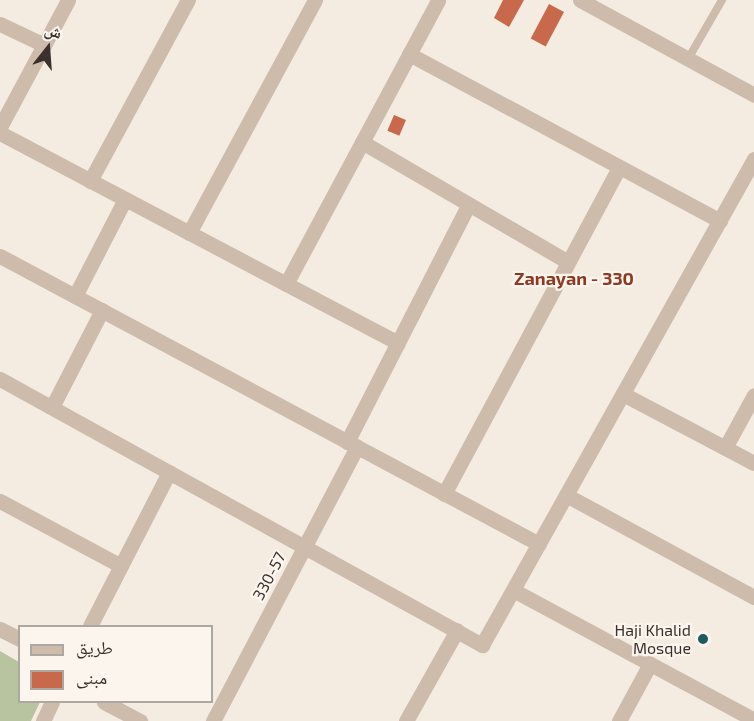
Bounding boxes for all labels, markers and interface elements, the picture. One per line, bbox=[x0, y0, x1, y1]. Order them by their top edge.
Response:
north arrow bbox=[18, 18, 78, 78]
text: ش bbox=[43, 19, 64, 42]
district label: Zanayan - 330 bbox=[514, 267, 634, 289]
street label: 330-57 bbox=[248, 549, 290, 603]
place label: Haji Khalid Mosque bbox=[615, 620, 691, 658]
legend bbox=[18, 625, 213, 703]
marker: Haji Khalid Mosque bbox=[696, 632, 710, 646]
text: طريق bbox=[76, 636, 113, 658]
text: مبنى bbox=[76, 666, 107, 688]

